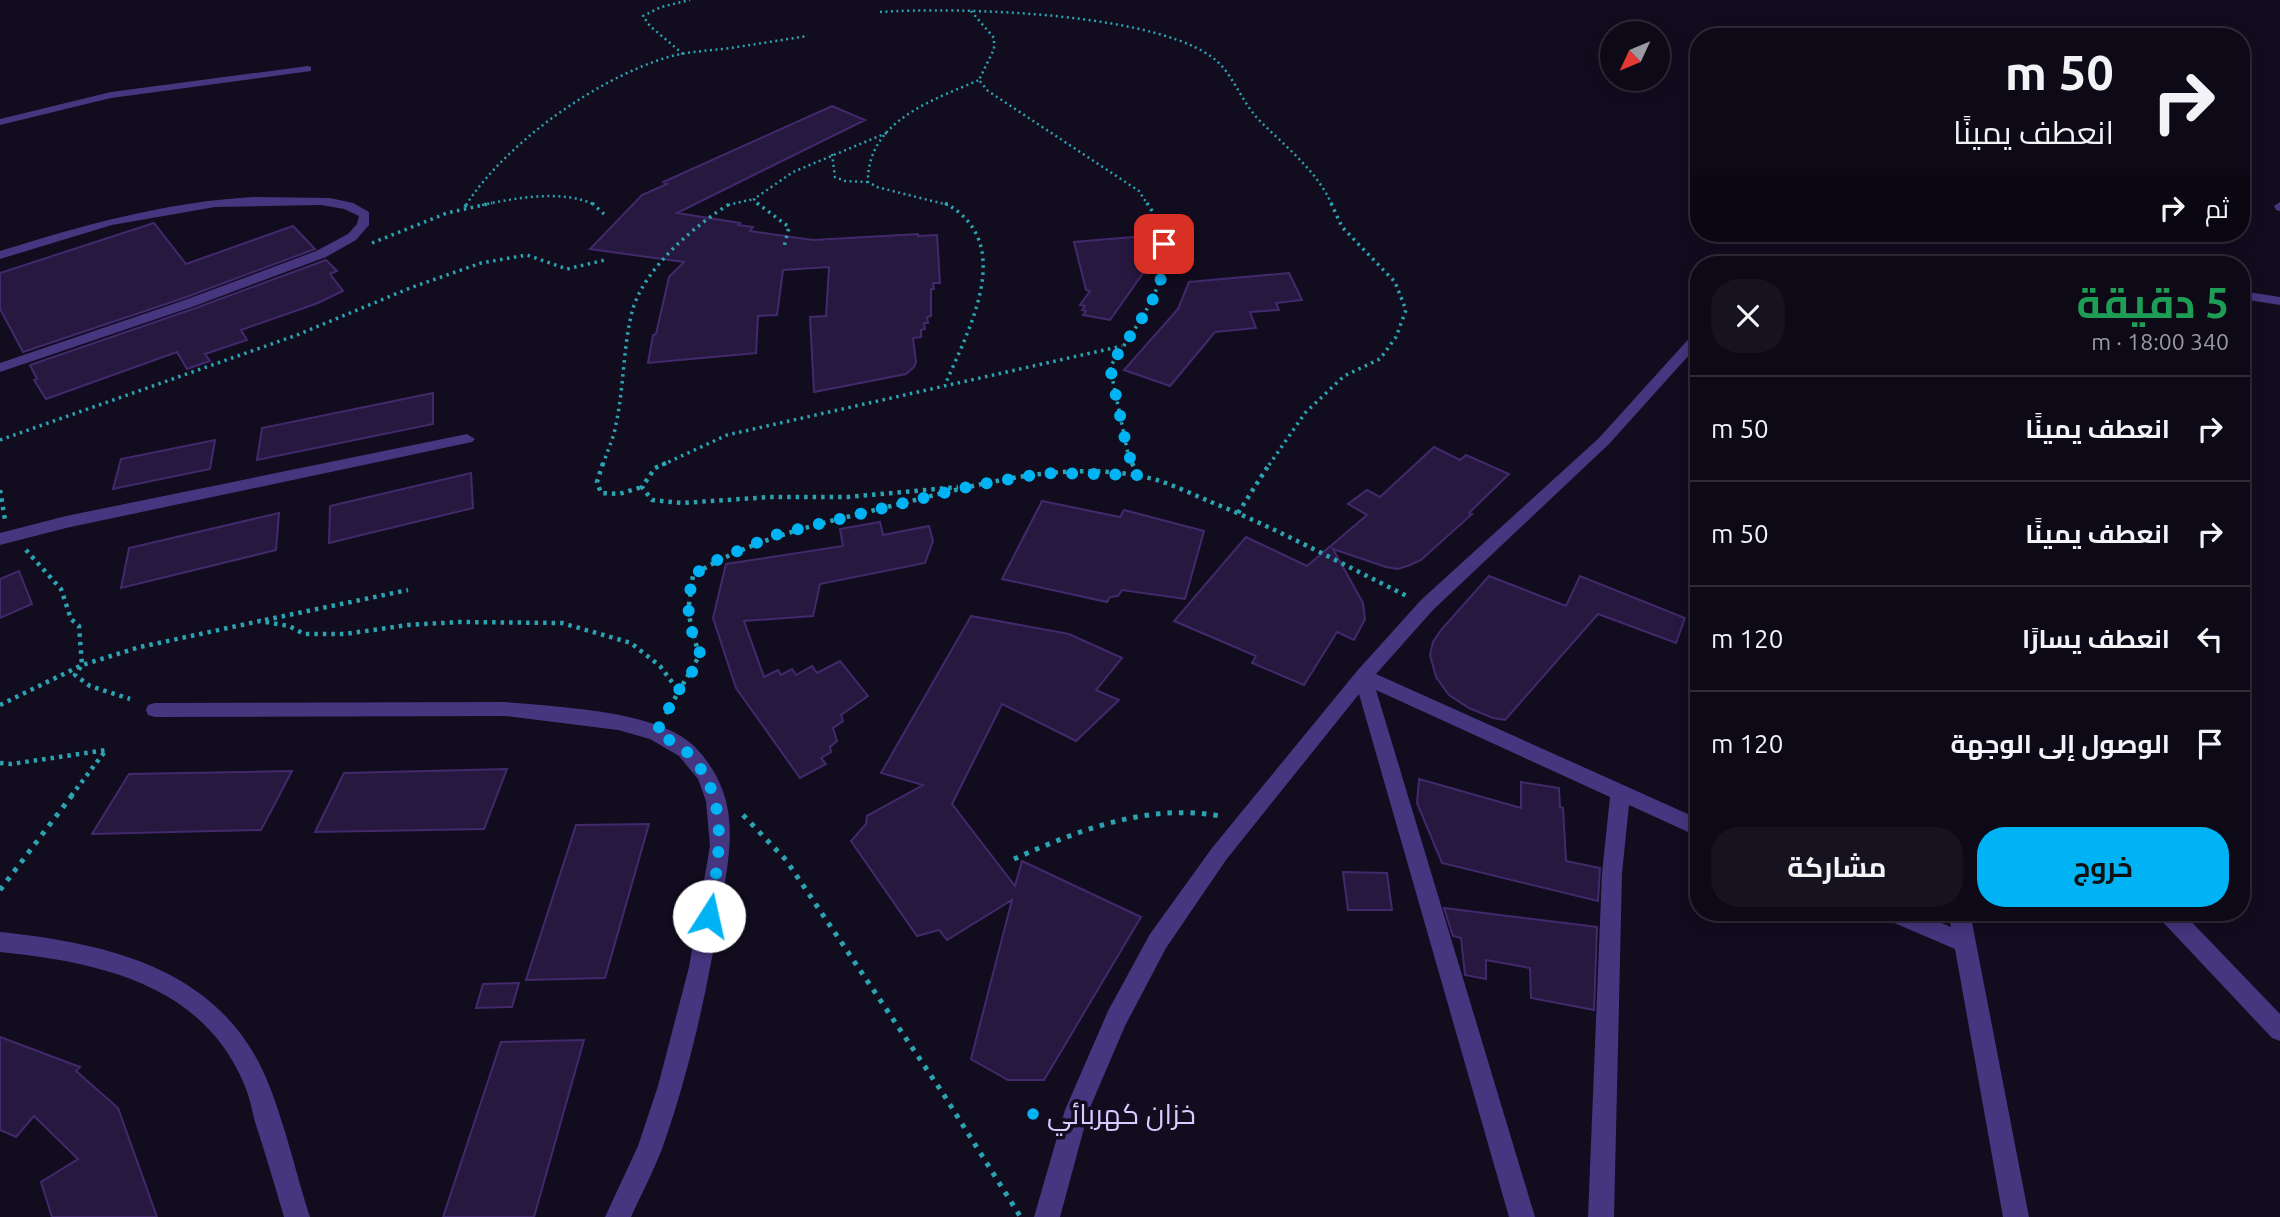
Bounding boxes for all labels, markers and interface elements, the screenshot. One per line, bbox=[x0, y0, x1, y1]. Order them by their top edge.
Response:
north arrow bbox=[1600, 21, 1670, 91]
map controls bbox=[1600, 21, 1670, 91]
text: 50 m bbox=[2005, 44, 2114, 99]
icon: right bbox=[2138, 56, 2229, 147]
text: انعطف يمينًا bbox=[1953, 114, 2114, 150]
icon: right bbox=[2153, 189, 2191, 227]
text: ثم bbox=[2205, 194, 2229, 223]
pin bbox=[1134, 214, 1194, 274]
icon: arrive bbox=[1145, 225, 1183, 263]
button: close bbox=[1711, 279, 1785, 353]
text: 5 دقيقة bbox=[2077, 279, 2229, 326]
text: 340 m · 18:00 bbox=[2091, 329, 2229, 354]
icon: right bbox=[2191, 410, 2229, 448]
text: 50 m bbox=[1711, 414, 1769, 443]
text: انعطف يمينًا bbox=[2025, 414, 2170, 443]
icon: right bbox=[2191, 515, 2229, 553]
text: 50 m bbox=[1711, 519, 1769, 548]
text: انعطف يمينًا bbox=[2025, 519, 2170, 548]
icon: left bbox=[2191, 620, 2229, 658]
text: 120 m bbox=[1711, 624, 1783, 653]
text: انعطف يسارًا bbox=[2022, 624, 2170, 653]
icon: arrive bbox=[2191, 725, 2229, 763]
text: 120 m bbox=[1711, 729, 1783, 758]
text: الوصول إلى الوجهة bbox=[1951, 729, 2170, 758]
button: مشاركة bbox=[1711, 827, 1963, 907]
button: خروج bbox=[1977, 827, 2229, 907]
position arrow bbox=[672, 879, 746, 953]
place label: خزان كهربائي bbox=[1047, 1098, 1196, 1136]
marker: خزان كهربائي bbox=[1025, 1106, 1041, 1122]

